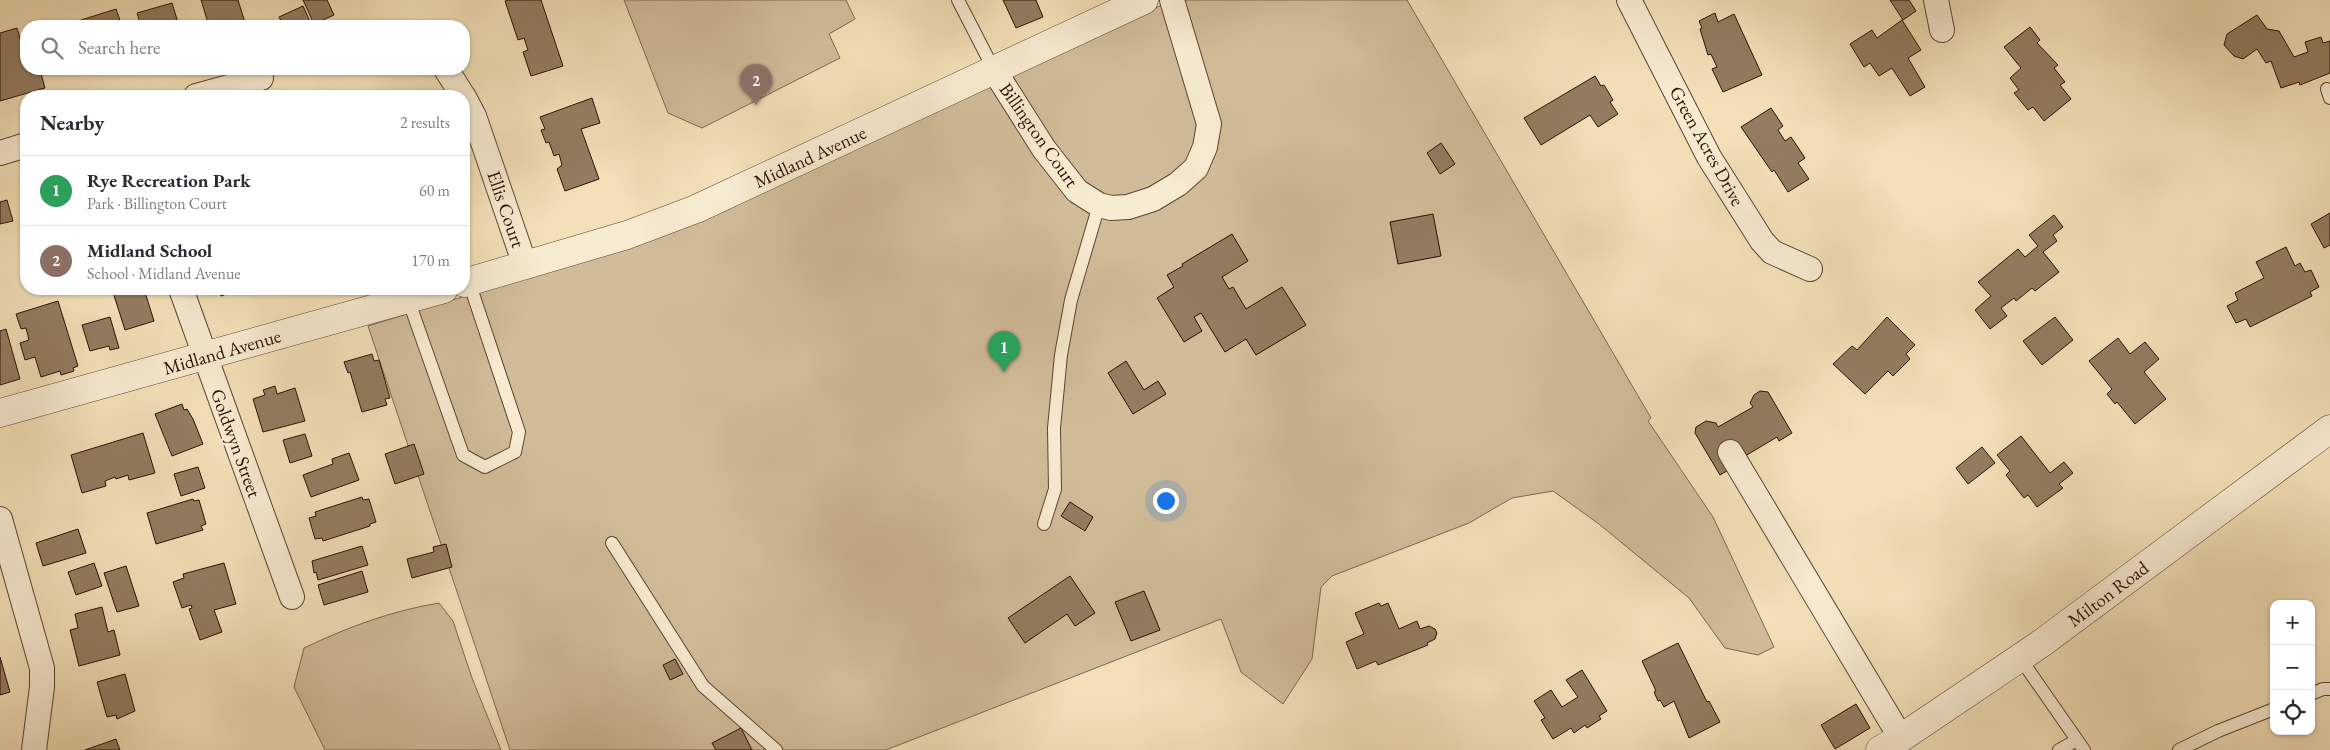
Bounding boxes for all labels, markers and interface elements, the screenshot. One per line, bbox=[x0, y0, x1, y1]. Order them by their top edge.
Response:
search box bbox=[20, 20, 470, 75]
icon: search bbox=[38, 34, 66, 62]
text: Search here bbox=[78, 35, 160, 60]
pin: 2 bbox=[740, 64, 772, 105]
street label: Billington Court bbox=[994, 78, 1084, 192]
street label: Green Acres Drive bbox=[1664, 82, 1750, 210]
text: Nearby bbox=[40, 109, 104, 136]
text: 2 results bbox=[400, 112, 450, 133]
street label: Midland Avenue bbox=[750, 120, 870, 194]
street label: Ellis Court bbox=[481, 167, 531, 251]
text: Rye Recreation Park bbox=[87, 168, 251, 193]
text: 1 bbox=[52, 180, 60, 201]
text: 60 m bbox=[419, 180, 450, 201]
text: Park · Billington Court bbox=[87, 193, 227, 214]
text: Midland School bbox=[87, 238, 212, 263]
text: 2 bbox=[52, 250, 60, 271]
text: 170 m bbox=[411, 250, 450, 271]
text: School · Midland Avenue bbox=[87, 263, 241, 284]
street label: Midland Avenue bbox=[160, 323, 284, 381]
pin: 1 bbox=[988, 331, 1020, 372]
street label: Goldwyn Street bbox=[205, 385, 267, 501]
your location bbox=[1153, 488, 1179, 514]
street label: Milton Road bbox=[2062, 555, 2154, 633]
map controls bbox=[2270, 600, 2315, 735]
button: + bbox=[2270, 600, 2315, 645]
button: − bbox=[2270, 645, 2315, 690]
button: locate bbox=[2270, 690, 2315, 735]

